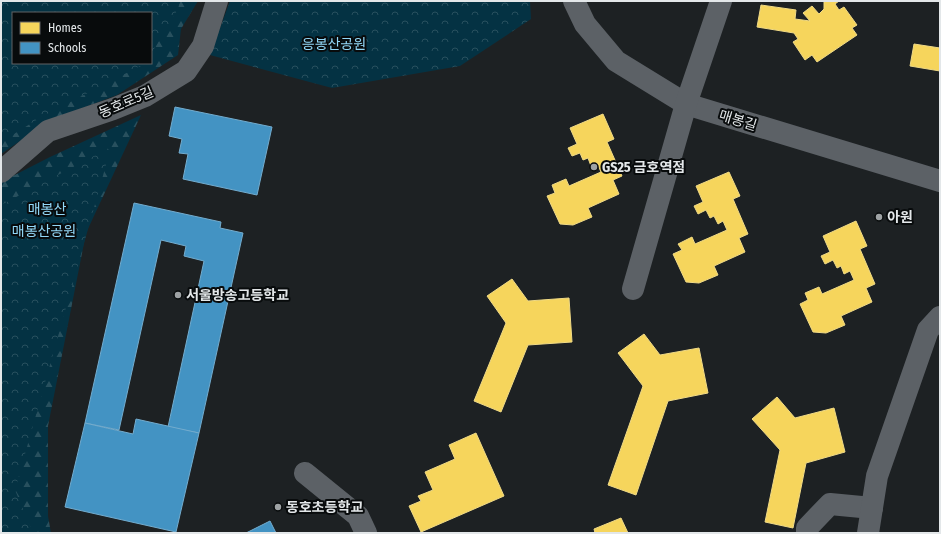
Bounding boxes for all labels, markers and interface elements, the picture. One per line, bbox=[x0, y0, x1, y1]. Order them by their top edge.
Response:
legend bbox=[12, 12, 152, 64]
text: Homes bbox=[48, 21, 82, 35]
park label: 응봉산공원 bbox=[302, 36, 366, 53]
text: Schools bbox=[48, 41, 86, 55]
street label: 동호로5길 bbox=[96, 83, 156, 122]
street label: 매봉길 bbox=[717, 107, 759, 134]
place label: GS25 금호역점 bbox=[602, 159, 685, 176]
marker: GS25 금호역점 bbox=[589, 162, 599, 172]
park label: 매봉산 bbox=[28, 201, 66, 218]
place label: 아원 bbox=[887, 209, 913, 226]
marker: 아원 bbox=[874, 212, 884, 222]
park label: 매봉산공원 bbox=[12, 223, 76, 240]
place label: 서울방송고등학교 bbox=[186, 287, 289, 304]
marker: 서울방송고등학교 bbox=[173, 290, 183, 300]
place label: 동호초등학교 bbox=[286, 499, 363, 516]
marker: 동호초등학교 bbox=[273, 502, 283, 512]

